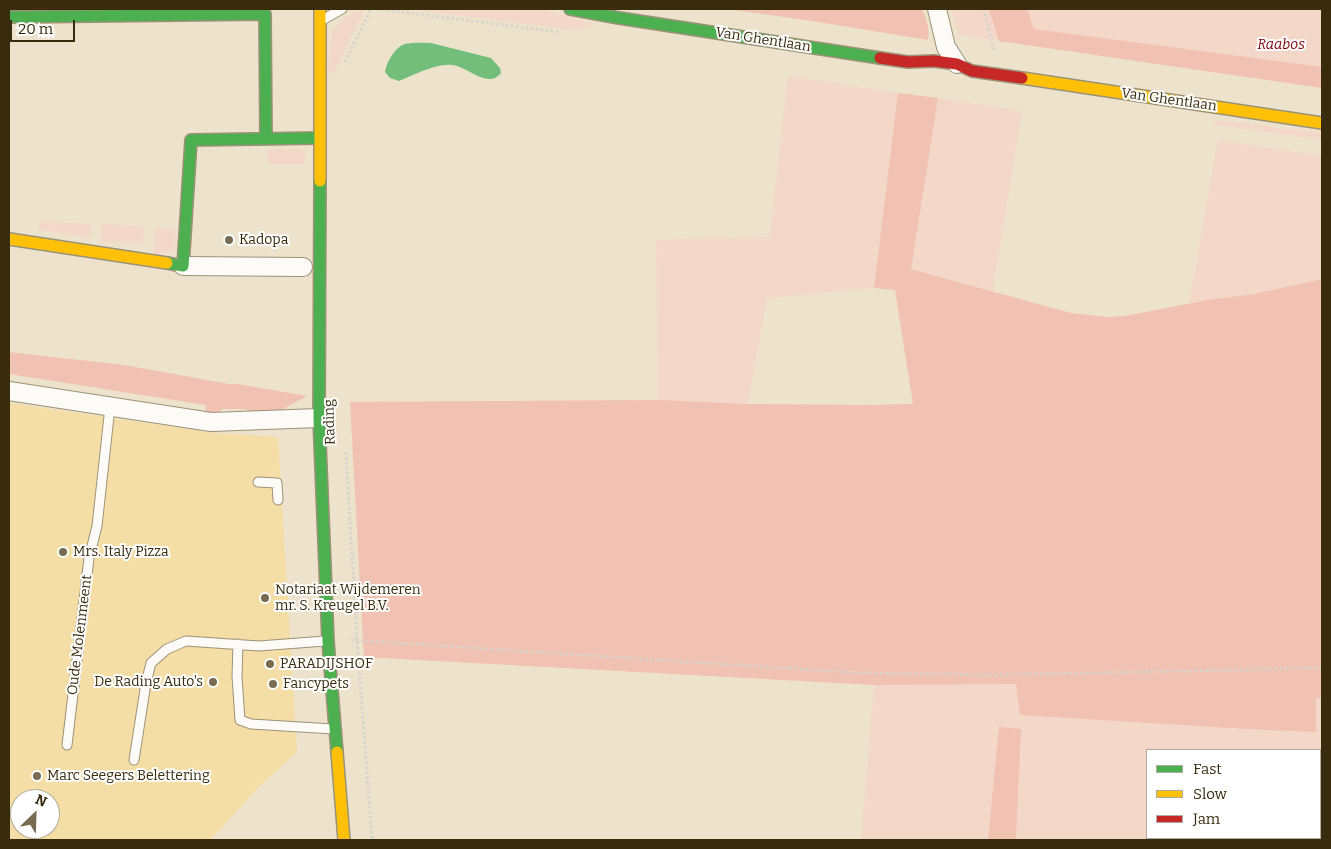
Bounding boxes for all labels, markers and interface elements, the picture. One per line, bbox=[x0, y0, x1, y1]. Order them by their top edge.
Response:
scale bar bbox=[12, 10, 78, 42]
text: 20 m bbox=[18, 20, 53, 38]
street label: Van Ghentlaan bbox=[714, 24, 812, 56]
park label: Raabos bbox=[1257, 37, 1305, 53]
street label: Van Ghentlaan bbox=[1120, 85, 1218, 115]
place label: Kadopa bbox=[239, 232, 288, 248]
marker: Kadopa bbox=[223, 234, 235, 246]
street label: Rading bbox=[321, 399, 339, 445]
place label: Mrs. Italy Pizza bbox=[73, 544, 169, 560]
marker: Mrs. Italy Pizza bbox=[57, 546, 69, 558]
street label: Oude Molenmeent bbox=[64, 574, 96, 696]
place label: Notariaat Wijdemeren mr. S. Kreugel B.V. bbox=[275, 582, 421, 614]
marker: Notariaat Wijdemeren mr. S. Kreugel B.V. bbox=[259, 592, 271, 604]
place label: PARADIJSHOF bbox=[280, 656, 373, 672]
marker: PARADIJSHOF bbox=[264, 658, 276, 670]
place label: De Rading Auto's bbox=[94, 674, 203, 690]
marker: De Rading Auto's bbox=[207, 676, 219, 688]
place label: Fancypets bbox=[283, 676, 349, 692]
marker: Fancypets bbox=[267, 678, 279, 690]
legend bbox=[1146, 749, 1321, 839]
text: Fast bbox=[1193, 760, 1222, 778]
place label: Marc Seegers Belettering bbox=[47, 768, 210, 784]
marker: Marc Seegers Belettering bbox=[31, 770, 43, 782]
text: Slow bbox=[1193, 785, 1227, 803]
north arrow bbox=[10, 789, 60, 839]
text: N bbox=[33, 791, 49, 811]
text: Jam bbox=[1193, 810, 1220, 828]

